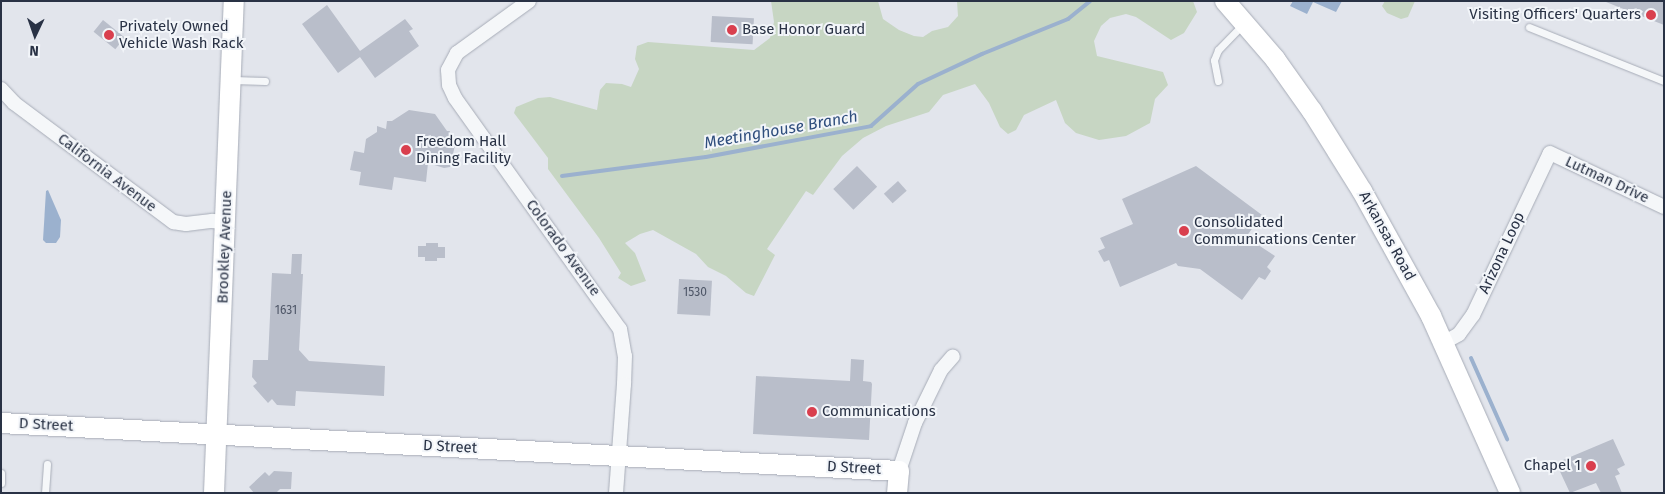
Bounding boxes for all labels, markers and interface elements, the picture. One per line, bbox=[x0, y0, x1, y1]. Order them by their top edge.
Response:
place label: Visiting Officers' Quarters bbox=[1469, 6, 1641, 24]
marker: Visiting Officers' Quarters bbox=[1645, 9, 1657, 21]
north arrow bbox=[10, 10, 60, 60]
place label: Privately Owned Vehicle Wash Rack bbox=[119, 17, 243, 52]
place label: Base Honor Guard bbox=[742, 21, 865, 39]
marker: Base Honor Guard bbox=[726, 24, 738, 36]
marker: Privately Owned Vehicle Wash Rack bbox=[103, 29, 115, 41]
text: N bbox=[29, 42, 39, 59]
water label: Meetinghouse Branch bbox=[703, 107, 859, 153]
street label: California Avenue bbox=[54, 130, 160, 216]
place label: Freedom Hall Dining Facility bbox=[416, 132, 511, 167]
marker: Freedom Hall Dining Facility bbox=[400, 144, 412, 156]
street label: Lutman Drive bbox=[1562, 153, 1652, 207]
street label: Arkansas Road bbox=[1355, 188, 1419, 284]
street label: Brookley Avenue bbox=[214, 190, 236, 304]
street label: Colorado Avenue bbox=[522, 196, 604, 300]
street label: Arizona Loop bbox=[1475, 209, 1529, 297]
place label: Consolidated Communications Center bbox=[1194, 213, 1356, 248]
marker: Consolidated Communications Center bbox=[1178, 225, 1190, 237]
house number: 1530 bbox=[683, 286, 707, 300]
house number: 1631 bbox=[275, 304, 297, 318]
place label: Communications bbox=[822, 403, 936, 421]
marker: Communications bbox=[806, 406, 818, 418]
street label: D Street bbox=[18, 415, 74, 435]
street label: D Street bbox=[422, 437, 478, 457]
place label: Chapel 1 bbox=[1524, 457, 1581, 475]
street label: D Street bbox=[826, 458, 882, 478]
marker: Chapel 1 bbox=[1585, 460, 1597, 472]

